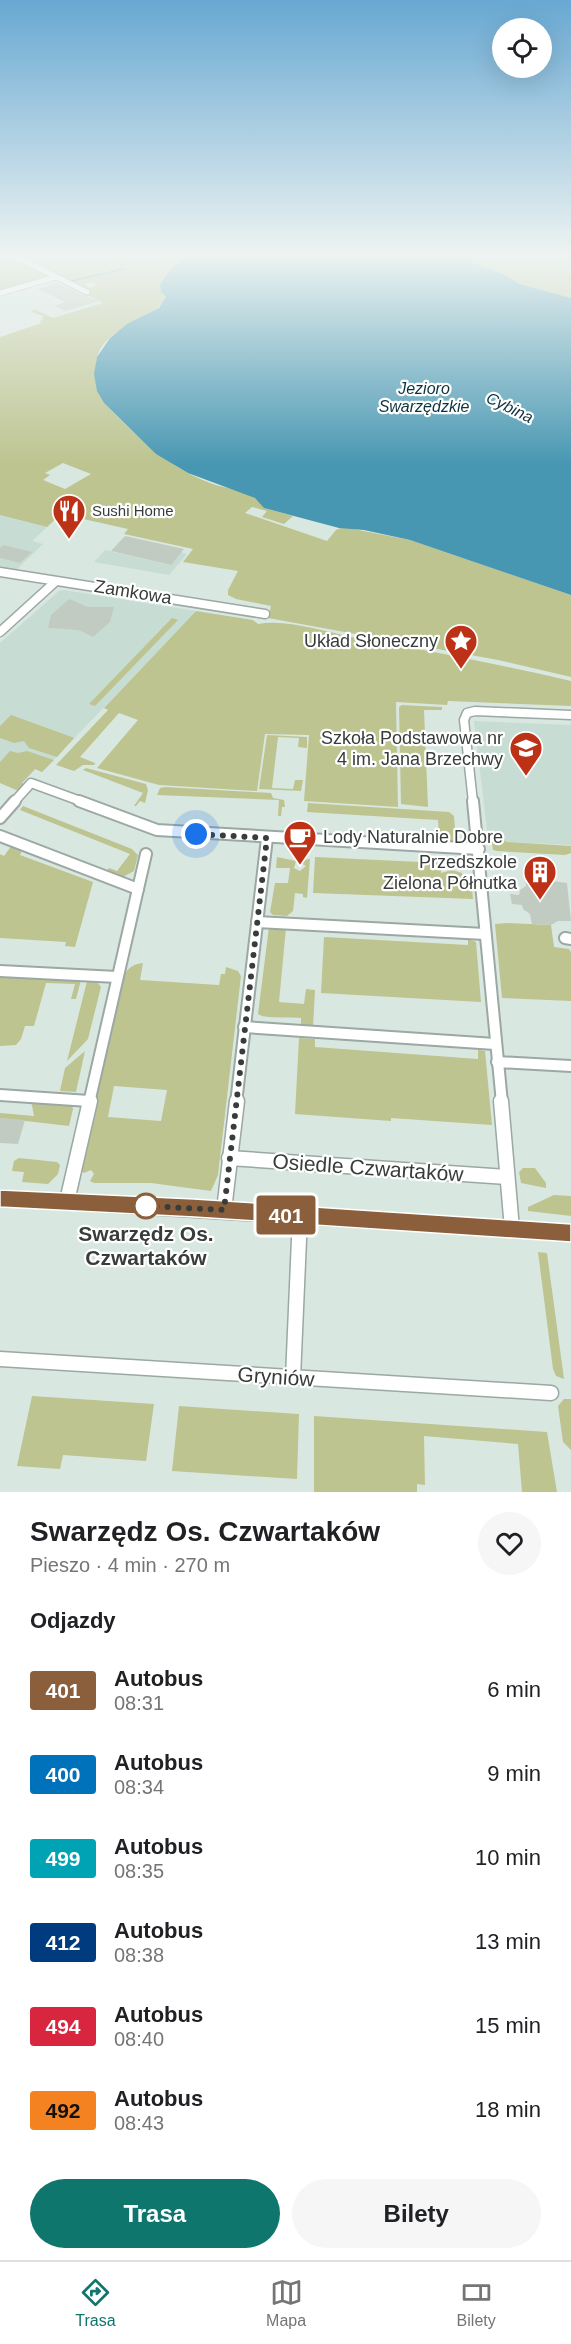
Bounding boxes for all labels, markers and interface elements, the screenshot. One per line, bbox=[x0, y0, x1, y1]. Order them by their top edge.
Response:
map controls bbox=[492, 18, 552, 78]
button: locate bbox=[492, 18, 552, 78]
water label: Jezioro Swarzędzkie bbox=[379, 380, 469, 415]
water label: Cybina bbox=[484, 389, 536, 426]
restaurant icon: Sushi Home bbox=[51, 493, 87, 540]
place label: Sushi Home bbox=[92, 502, 174, 519]
street label: Zamkowa bbox=[93, 576, 174, 608]
place icon: Układ Słoneczny bbox=[443, 623, 479, 670]
place label: Układ Słoneczny bbox=[304, 631, 438, 651]
place label: Szkoła Podstawowa nr 4 im. Jana Brzechwy bbox=[321, 728, 503, 769]
school or university icon: Szkoła Podstawowa nr 4 im. Jana Brzechwy bbox=[508, 730, 544, 777]
your location bbox=[181, 819, 211, 849]
cafe icon: Lody Naturalnie Dobre bbox=[282, 819, 318, 866]
place label: Lody Naturalnie Dobre bbox=[323, 827, 503, 847]
place label: Przedszkole Zielona Półnutka bbox=[383, 852, 518, 893]
building icon: Przedszkole Zielona Półnutka bbox=[522, 854, 558, 901]
street label: Osiedle Czwartaków bbox=[272, 1149, 465, 1186]
marker: Swarzędz Os. Czwartaków bbox=[133, 1193, 159, 1219]
line badge: 401 bbox=[252, 1196, 320, 1234]
text: 401 bbox=[268, 1204, 304, 1227]
place label: Swarzędz Os. Czwartaków bbox=[78, 1222, 214, 1269]
street label: Gryniów bbox=[237, 1362, 316, 1391]
button: heart bbox=[478, 1512, 541, 1575]
text: Swarzędz Os. Czwartaków bbox=[30, 1516, 380, 1547]
text: Pieszo · 4 min · 270 m bbox=[30, 1554, 230, 1576]
text: Odjazdy bbox=[30, 1608, 116, 1633]
text: Autobus bbox=[114, 1666, 203, 1691]
text: 6 min bbox=[487, 1677, 541, 1702]
text: 401 bbox=[45, 1679, 81, 1702]
text: 08:31 bbox=[114, 1692, 164, 1714]
text: Autobus bbox=[114, 1750, 203, 1775]
text: 9 min bbox=[487, 1761, 541, 1786]
text: 400 bbox=[45, 1763, 81, 1786]
text: 08:34 bbox=[114, 1776, 164, 1798]
text: Autobus bbox=[114, 1834, 203, 1859]
text: 10 min bbox=[475, 1845, 541, 1870]
text: 499 bbox=[45, 1847, 81, 1870]
text: 08:35 bbox=[114, 1860, 164, 1882]
text: Autobus bbox=[114, 1918, 203, 1943]
text: 13 min bbox=[475, 1929, 541, 1954]
text: 412 bbox=[45, 1931, 81, 1954]
text: 08:38 bbox=[114, 1944, 164, 1966]
text: Autobus bbox=[114, 2002, 203, 2027]
text: 15 min bbox=[475, 2013, 541, 2038]
text: 494 bbox=[45, 2015, 81, 2038]
text: 08:40 bbox=[114, 2028, 164, 2050]
text: Autobus bbox=[114, 2086, 203, 2111]
text: 18 min bbox=[475, 2097, 541, 2122]
text: 492 bbox=[45, 2099, 81, 2122]
text: 08:43 bbox=[114, 2112, 164, 2134]
button: Trasa bbox=[30, 2179, 280, 2248]
button: Bilety bbox=[292, 2179, 541, 2248]
tab: Trasa bbox=[75, 2276, 116, 2330]
tab: Mapa bbox=[266, 2276, 306, 2330]
tab: Bilety bbox=[457, 2276, 496, 2330]

